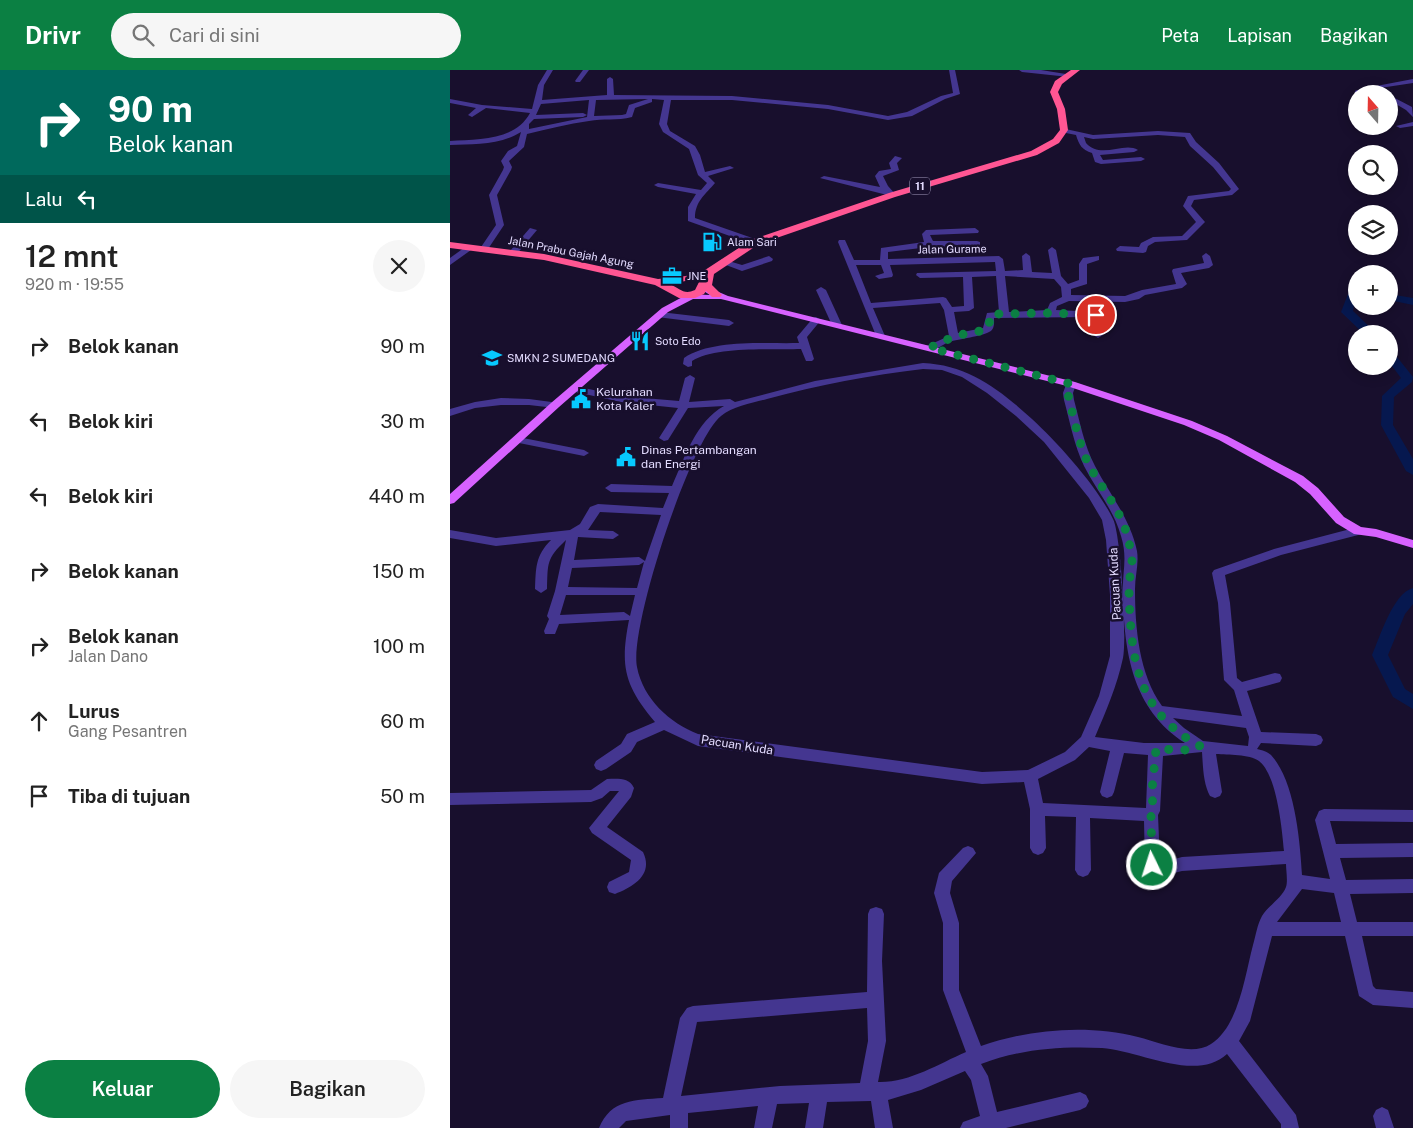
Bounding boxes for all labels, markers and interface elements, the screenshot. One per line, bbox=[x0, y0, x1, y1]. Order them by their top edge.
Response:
search box bbox=[111, 13, 461, 58]
text: Drivr bbox=[25, 21, 81, 49]
icon: search bbox=[129, 21, 157, 49]
text: Cari di sini bbox=[169, 24, 260, 46]
text: Peta bbox=[1161, 25, 1199, 46]
text: Lapisan bbox=[1227, 25, 1292, 46]
text: Bagikan bbox=[1320, 25, 1388, 46]
north arrow bbox=[1348, 85, 1398, 135]
map controls bbox=[1348, 85, 1398, 375]
text: 90 m bbox=[108, 89, 193, 130]
icon: right bbox=[25, 90, 90, 155]
text: Belok kanan bbox=[108, 131, 233, 157]
button: search bbox=[1348, 145, 1398, 195]
road number: 11 bbox=[910, 178, 930, 194]
icon: left bbox=[73, 185, 101, 213]
text: Lalu bbox=[25, 188, 63, 210]
button: layers bbox=[1348, 205, 1398, 255]
fuel station icon: Alam Sari bbox=[701, 231, 723, 253]
street label: Jalan Prabu Gajah Agung bbox=[507, 234, 635, 270]
place label: Alam Sari bbox=[727, 236, 777, 248]
text: 12 mnt bbox=[25, 238, 119, 274]
button: close bbox=[373, 240, 425, 292]
street label: Jalan Gurame bbox=[917, 242, 987, 256]
office icon: JNE bbox=[661, 265, 683, 287]
button: + bbox=[1348, 265, 1398, 315]
place label: JNE bbox=[687, 270, 707, 282]
text: 920 m · 19:55 bbox=[25, 275, 124, 294]
pin bbox=[1075, 294, 1117, 336]
icon: arrive bbox=[1082, 301, 1110, 329]
button: − bbox=[1348, 325, 1398, 375]
restaurant icon: Soto Edo bbox=[629, 330, 651, 352]
icon: right bbox=[25, 332, 53, 360]
text: Belok kanan bbox=[68, 335, 179, 357]
text: 90 m bbox=[381, 335, 425, 357]
place label: Soto Edo bbox=[655, 335, 701, 347]
school or university icon: SMKN 2 SUMEDANG bbox=[481, 347, 503, 369]
place label: SMKN 2 SUMEDANG bbox=[507, 352, 615, 364]
place label: Kelurahan Kota Kaler bbox=[596, 385, 654, 413]
public building icon: Kelurahan Kota Kaler bbox=[570, 388, 592, 410]
icon: left bbox=[25, 407, 53, 435]
text: Belok kiri bbox=[68, 410, 153, 432]
text: 30 m bbox=[380, 410, 425, 432]
place label: Dinas Pertambangan dan Energi bbox=[641, 443, 757, 471]
public building icon: Dinas Pertambangan dan Energi bbox=[615, 446, 637, 468]
icon: left bbox=[25, 482, 53, 510]
text: Belok kiri bbox=[68, 485, 153, 507]
text: 440 m bbox=[368, 485, 425, 507]
street label: Pacuan Kuda bbox=[1106, 547, 1124, 621]
icon: right bbox=[25, 557, 53, 585]
text: Belok kanan bbox=[68, 560, 179, 582]
text: 150 m bbox=[372, 560, 425, 582]
text: Belok kanan bbox=[68, 625, 179, 647]
icon: right bbox=[25, 632, 53, 660]
text: 100 m bbox=[373, 635, 425, 657]
text: Jalan Dano bbox=[68, 647, 148, 666]
text: Lurus bbox=[68, 700, 120, 722]
icon: ahead bbox=[25, 707, 53, 735]
text: 60 m bbox=[381, 710, 425, 732]
text: Gang Pesantren bbox=[68, 722, 187, 741]
street label: Pacuan Kuda bbox=[700, 732, 774, 758]
icon: arrive bbox=[25, 782, 53, 810]
text: Tiba di tujuan bbox=[68, 785, 190, 807]
text: 50 m bbox=[380, 785, 425, 807]
position arrow bbox=[1125, 838, 1177, 890]
button: Keluar bbox=[25, 1060, 220, 1118]
button: Bagikan bbox=[230, 1060, 425, 1118]

